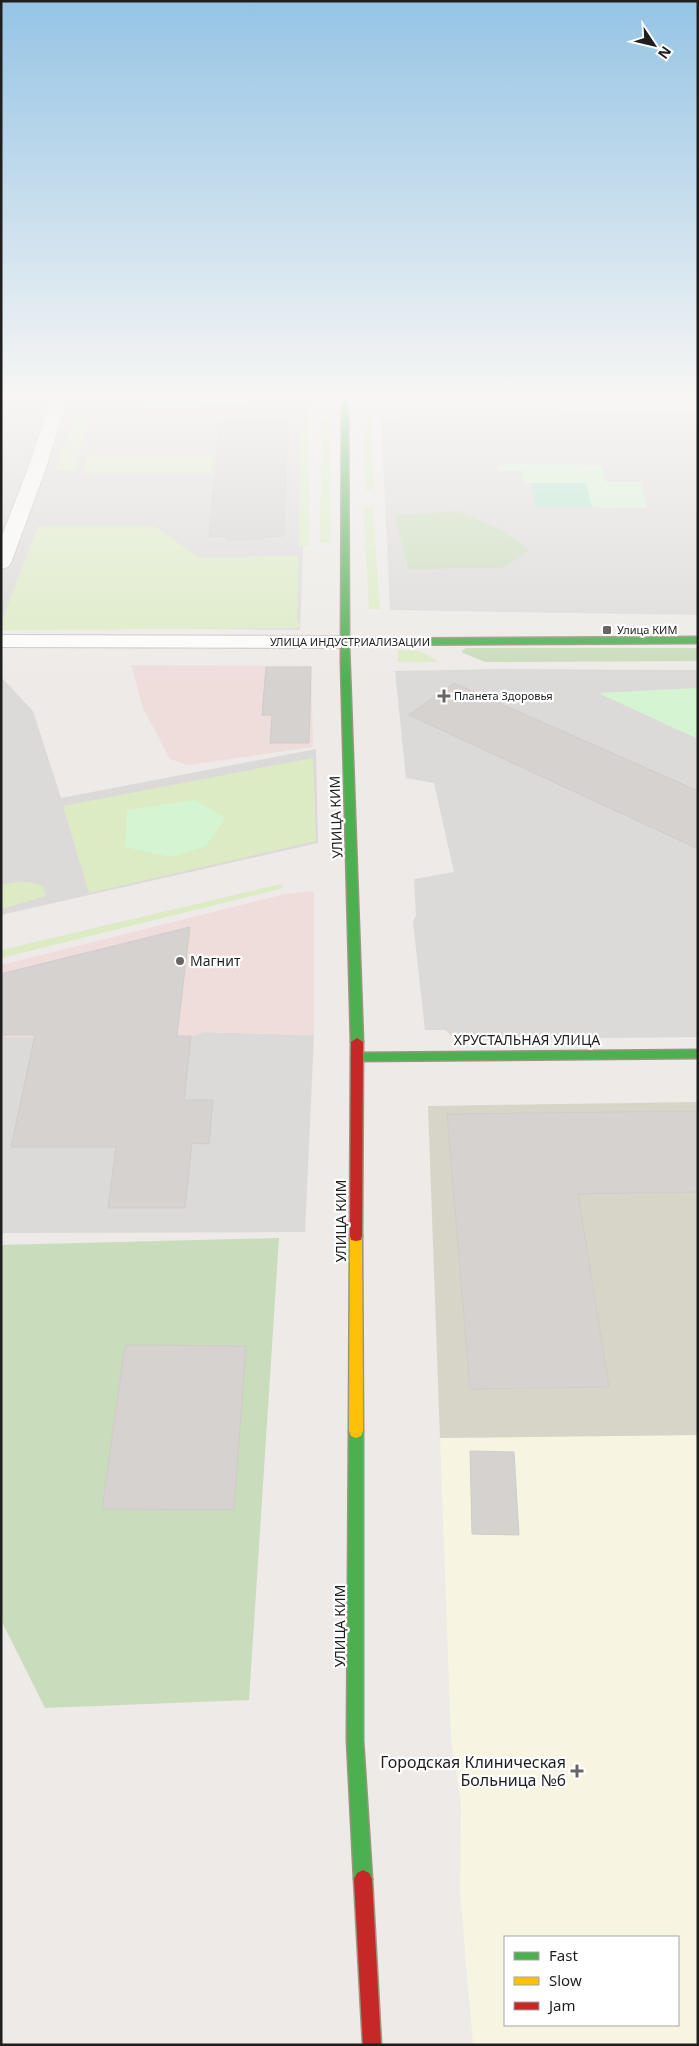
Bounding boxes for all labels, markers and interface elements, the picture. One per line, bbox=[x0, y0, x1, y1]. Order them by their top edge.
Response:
north arrow bbox=[629, 20, 679, 70]
text: N bbox=[654, 43, 676, 63]
place label: Улица КИМ bbox=[617, 622, 677, 637]
marker: Улица КИМ bbox=[601, 624, 613, 636]
street label: УЛИЦА ИНДУСТРИАЛИЗАЦИИ bbox=[270, 634, 430, 649]
place label: Планета Здоровья bbox=[454, 688, 553, 703]
marker: Планета Здоровья bbox=[438, 690, 450, 702]
street label: УЛИЦА КИМ bbox=[325, 775, 346, 859]
place label: Магнит bbox=[190, 951, 241, 970]
marker: Магнит bbox=[174, 955, 186, 967]
street label: ХРУСТАЛЬНАЯ УЛИЦА bbox=[454, 1030, 600, 1049]
street label: УЛИЦА КИМ bbox=[331, 1180, 350, 1262]
street label: УЛИЦА КИМ bbox=[330, 1585, 349, 1667]
place label: Городская Клиническая Больница №6 bbox=[380, 1751, 566, 1791]
marker: Городская Клиническая Больница №6 bbox=[570, 1764, 584, 1778]
legend bbox=[504, 1936, 679, 2026]
text: Fast bbox=[549, 1945, 578, 1965]
text: Slow bbox=[549, 1970, 582, 1990]
text: Jam bbox=[547, 1995, 576, 2015]

